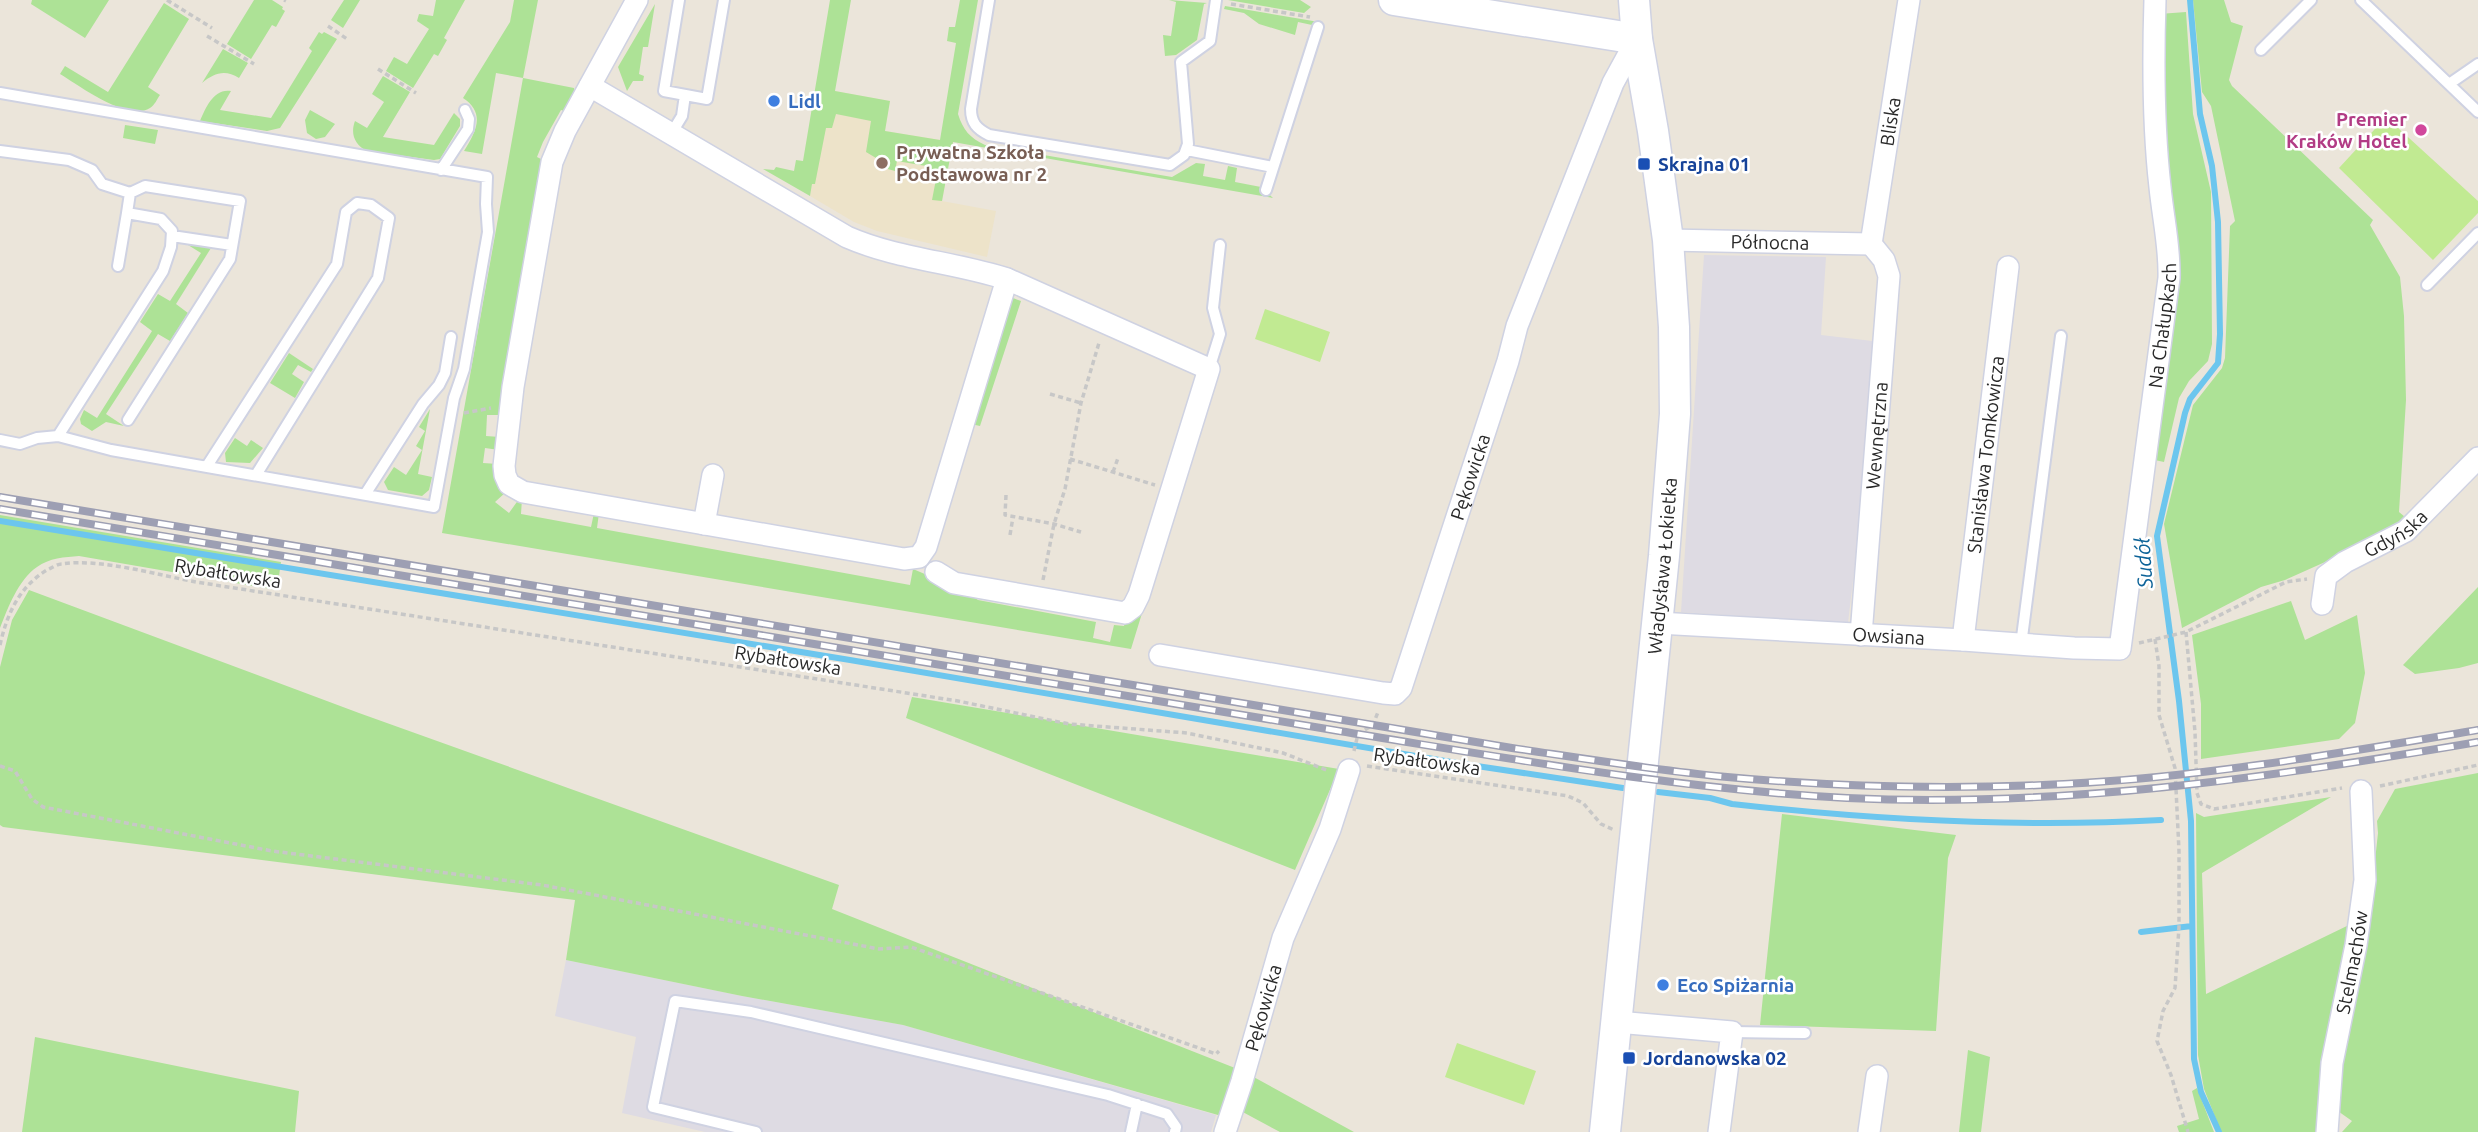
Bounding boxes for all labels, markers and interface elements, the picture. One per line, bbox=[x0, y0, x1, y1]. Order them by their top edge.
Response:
place label: Lidl bbox=[788, 90, 821, 112]
marker: Lidl bbox=[766, 93, 782, 109]
street label: Bliska bbox=[1875, 95, 1905, 148]
place label: Premier Kraków Hotel bbox=[2286, 108, 2407, 152]
marker: Premier Kraków Hotel bbox=[2413, 122, 2429, 138]
place label: Prywatna Szkoła Podstawowa nr 2 bbox=[896, 141, 1047, 185]
place label: Skrajna 01 bbox=[1658, 153, 1750, 175]
marker: Prywatna Szkoła Podstawowa nr 2 bbox=[874, 155, 890, 171]
marker: Skrajna 01 bbox=[1636, 156, 1652, 172]
street label: Północna bbox=[1730, 230, 1810, 254]
street label: Na Chałupkach bbox=[2144, 263, 2180, 390]
street label: Stanisława Tomkowicza bbox=[1963, 354, 2008, 554]
street label: Wewnętrzna bbox=[1861, 381, 1892, 490]
street label: Pękowicka bbox=[1446, 431, 1494, 523]
street label: Władysława Łokietka bbox=[1643, 477, 1681, 655]
street label: Gdyńska bbox=[2360, 505, 2432, 562]
water label: Sudół bbox=[2129, 536, 2157, 590]
street label: Rybałtowska bbox=[173, 554, 283, 592]
street label: Owsiana bbox=[1852, 623, 1926, 649]
street label: Rybałtowska bbox=[733, 641, 843, 679]
street label: Rybałtowska bbox=[1372, 743, 1482, 779]
street label: Stelmachów bbox=[2331, 909, 2372, 1016]
street label: Pękowicka bbox=[1240, 962, 1286, 1054]
place label: Eco Spiżarnia bbox=[1677, 974, 1794, 996]
marker: Eco Spiżarnia bbox=[1655, 977, 1671, 993]
place label: Jordanowska 02 bbox=[1643, 1047, 1787, 1069]
marker: Jordanowska 02 bbox=[1621, 1050, 1637, 1066]

